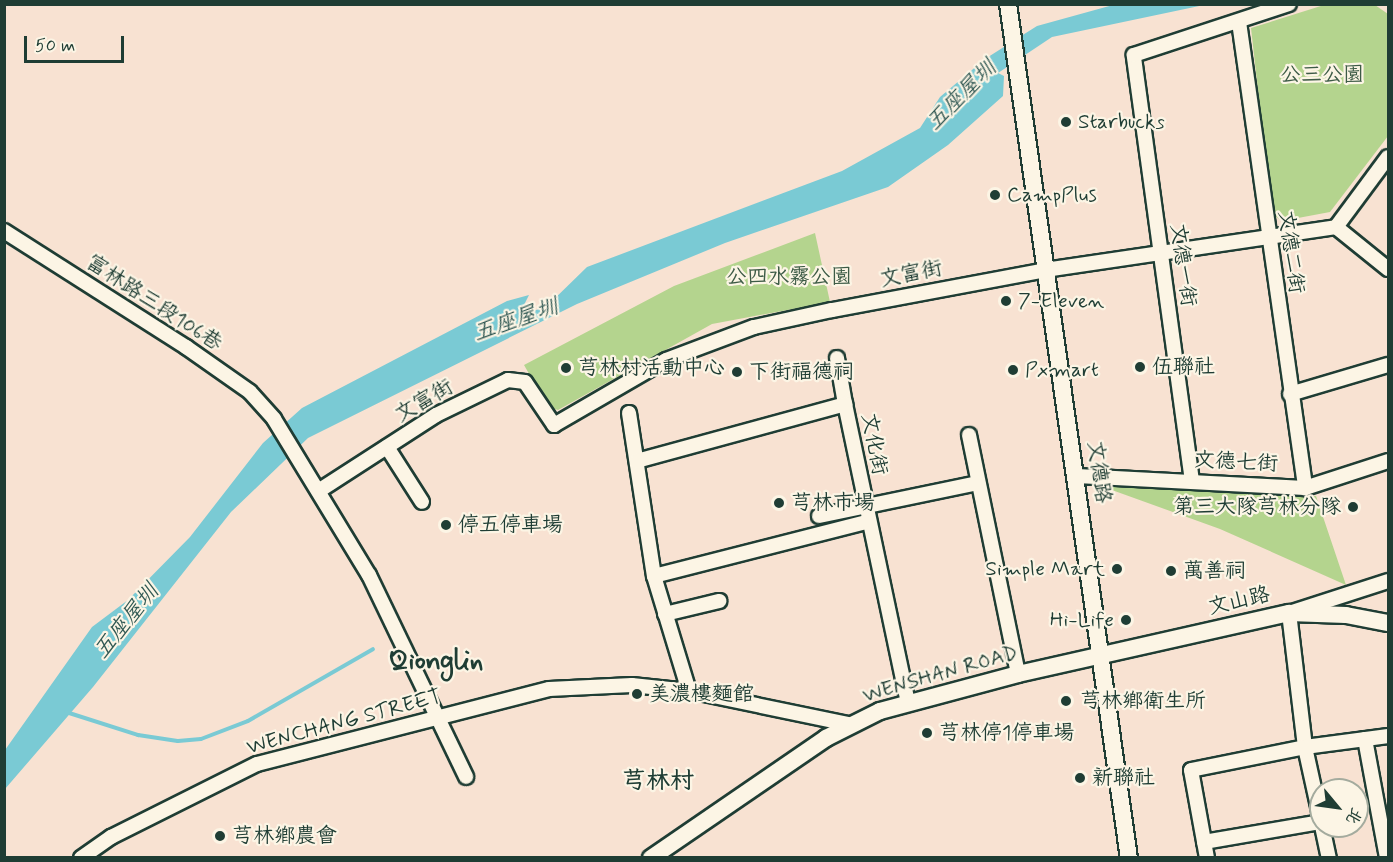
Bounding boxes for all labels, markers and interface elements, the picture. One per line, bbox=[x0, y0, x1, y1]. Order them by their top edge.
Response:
scale bar bbox=[27, 24, 128, 62]
text: 50 m bbox=[35, 34, 75, 58]
water label: 五座屋圳 bbox=[922, 56, 1002, 136]
park label: 公三公園 bbox=[1280, 62, 1364, 88]
place label: Starbucks bbox=[1078, 109, 1165, 135]
marker: Starbucks bbox=[1059, 115, 1073, 129]
place label: CampPlus bbox=[1007, 182, 1097, 208]
marker: CampPlus bbox=[988, 188, 1002, 202]
street label: 文德二街 bbox=[1273, 209, 1309, 295]
street label: 文德一街 bbox=[1165, 222, 1201, 308]
street label: 富林路三段106巷 bbox=[81, 250, 227, 356]
street label: 文富街 bbox=[878, 256, 944, 292]
park label: 公四水霧公園 bbox=[726, 264, 852, 290]
place label: 7-Eleven bbox=[1018, 288, 1104, 314]
water label: 五座屋圳 bbox=[470, 294, 562, 348]
marker: 7-Eleven bbox=[999, 294, 1013, 308]
place label: 伍聯社 bbox=[1152, 354, 1215, 380]
place label: 芎林村活動中心 bbox=[578, 355, 725, 381]
place label: Pxmart bbox=[1025, 357, 1099, 383]
place label: 下街福德祠 bbox=[749, 359, 854, 385]
marker: 伍聯社 bbox=[1133, 360, 1147, 374]
marker: 芎林村活動中心 bbox=[559, 361, 573, 375]
marker: Pxmart bbox=[1006, 363, 1020, 377]
marker: 下街福德祠 bbox=[730, 365, 744, 379]
street label: 文富街 bbox=[390, 374, 458, 428]
street label: 文化街 bbox=[856, 411, 892, 477]
street label: 文德路 bbox=[1082, 439, 1116, 505]
street label: 文德七街 bbox=[1193, 447, 1279, 477]
place label: 芎林市場 bbox=[791, 490, 875, 516]
place label: 第三大隊芎林分隊 bbox=[1173, 494, 1341, 520]
marker: 芎林市場 bbox=[772, 496, 786, 510]
marker: 第三大隊芎林分隊 bbox=[1346, 500, 1360, 514]
place label: 停五停車場 bbox=[458, 512, 563, 538]
marker: 停五停車場 bbox=[439, 518, 453, 532]
place label: Simple Mart bbox=[992, 556, 1105, 582]
place label: 萬善祠 bbox=[1183, 558, 1246, 584]
marker: Simple Mart bbox=[1110, 562, 1124, 576]
marker: 萬善祠 bbox=[1164, 564, 1178, 578]
water label: 五座屋圳 bbox=[89, 579, 165, 665]
street label: 文山路 bbox=[1205, 582, 1273, 620]
place label: Hi-Life bbox=[1050, 607, 1114, 633]
marker: Hi-Life bbox=[1119, 613, 1133, 627]
street label: WENSHAN ROAD bbox=[860, 640, 1020, 708]
district label: Qionglin bbox=[389, 646, 483, 678]
place label: 美濃樓麵館 bbox=[649, 681, 754, 707]
street label: WENCHANG STREET bbox=[244, 684, 444, 760]
marker: 美濃樓麵館 bbox=[630, 687, 644, 701]
place label: 芎林鄉衛生所 bbox=[1080, 688, 1206, 714]
marker: 芎林鄉衛生所 bbox=[1057, 692, 1075, 710]
place label: 芎林停1停車場 bbox=[939, 720, 1074, 746]
marker: 芎林停1停車場 bbox=[920, 726, 934, 740]
place label: 新聯社 bbox=[1092, 765, 1155, 791]
district label: 芎林村 bbox=[622, 768, 694, 796]
marker: 新聯社 bbox=[1073, 771, 1087, 785]
north arrow bbox=[1309, 778, 1369, 838]
text: 北 bbox=[1340, 804, 1367, 828]
place label: 芎林鄉農會 bbox=[232, 823, 337, 849]
marker: 芎林鄉農會 bbox=[213, 829, 227, 843]

